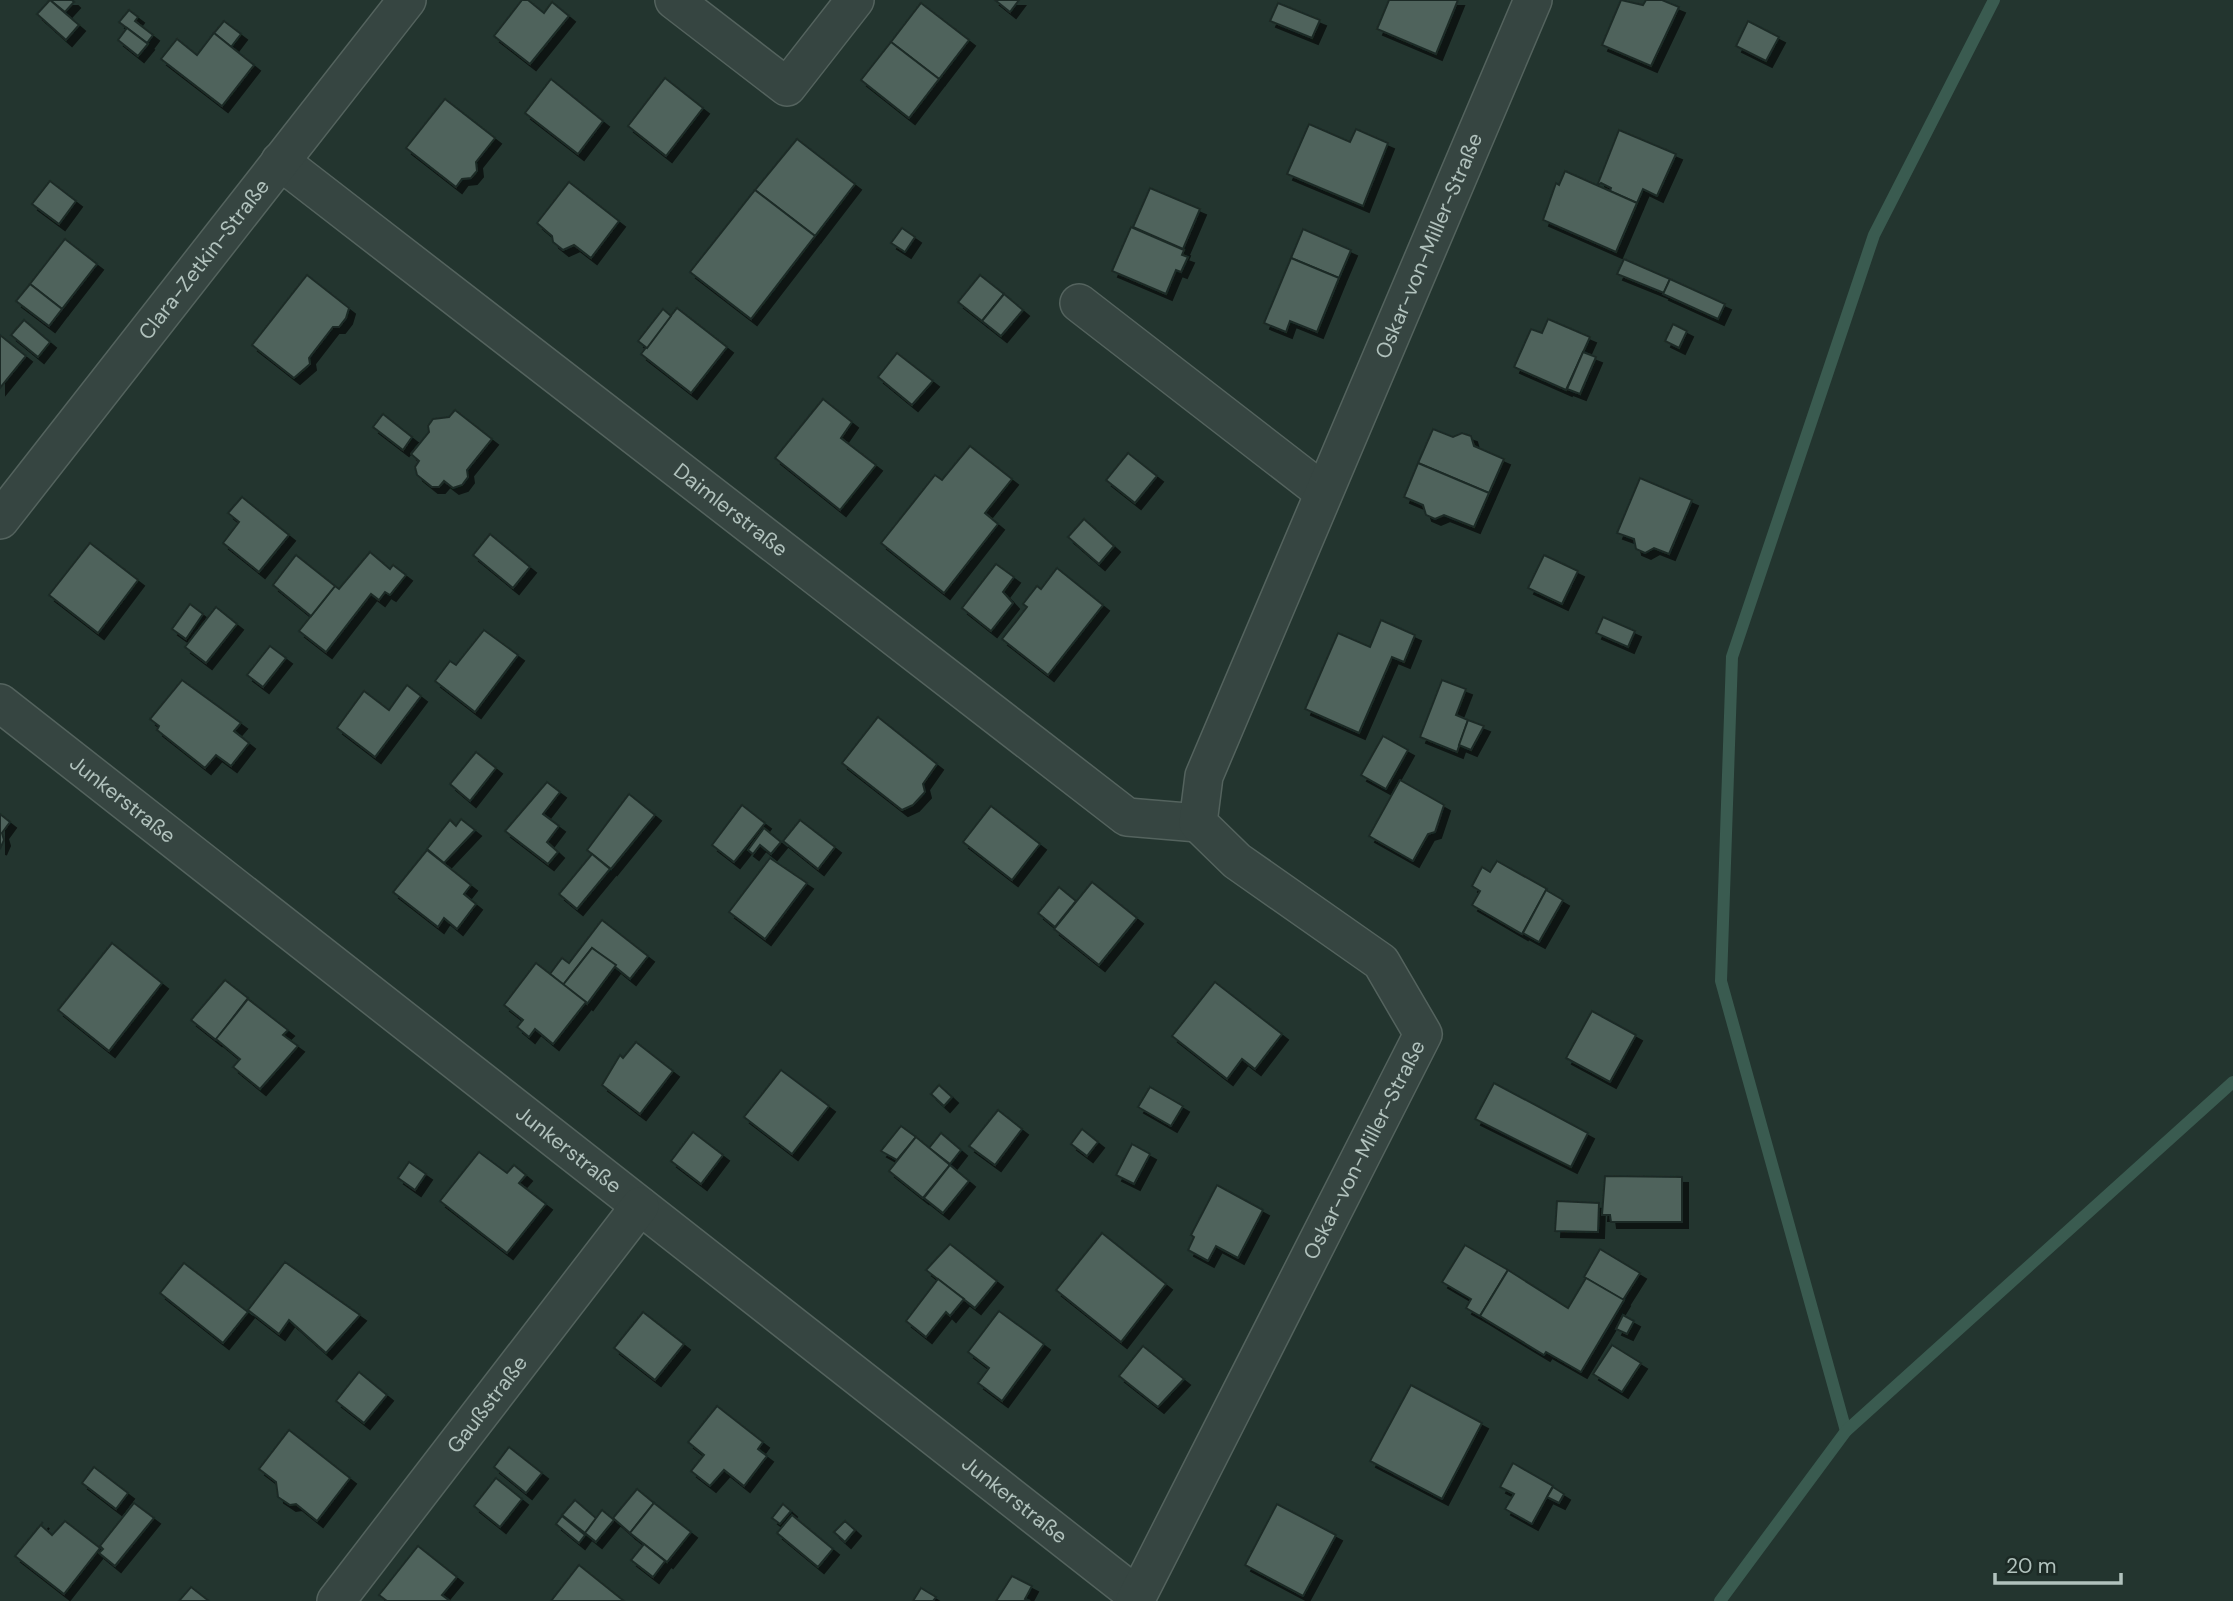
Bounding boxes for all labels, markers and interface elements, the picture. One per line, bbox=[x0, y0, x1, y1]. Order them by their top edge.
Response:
street label: Oskar-von-Miller-Straße bbox=[1369, 128, 1489, 363]
street label: Clara-Zetkin-Straße bbox=[132, 173, 276, 346]
street label: Daimlerstraße bbox=[668, 457, 793, 563]
street label: Junkerstraße bbox=[64, 749, 181, 850]
street label: Oskar-von-Miller-Straße bbox=[1297, 1035, 1432, 1264]
street label: Junkerstraße bbox=[510, 1099, 627, 1200]
street label: Gaußstraße bbox=[441, 1350, 534, 1459]
street label: Junkerstraße bbox=[956, 1449, 1073, 1550]
scale bar bbox=[1995, 1542, 2121, 1586]
text: 20 m bbox=[2006, 1552, 2057, 1580]

